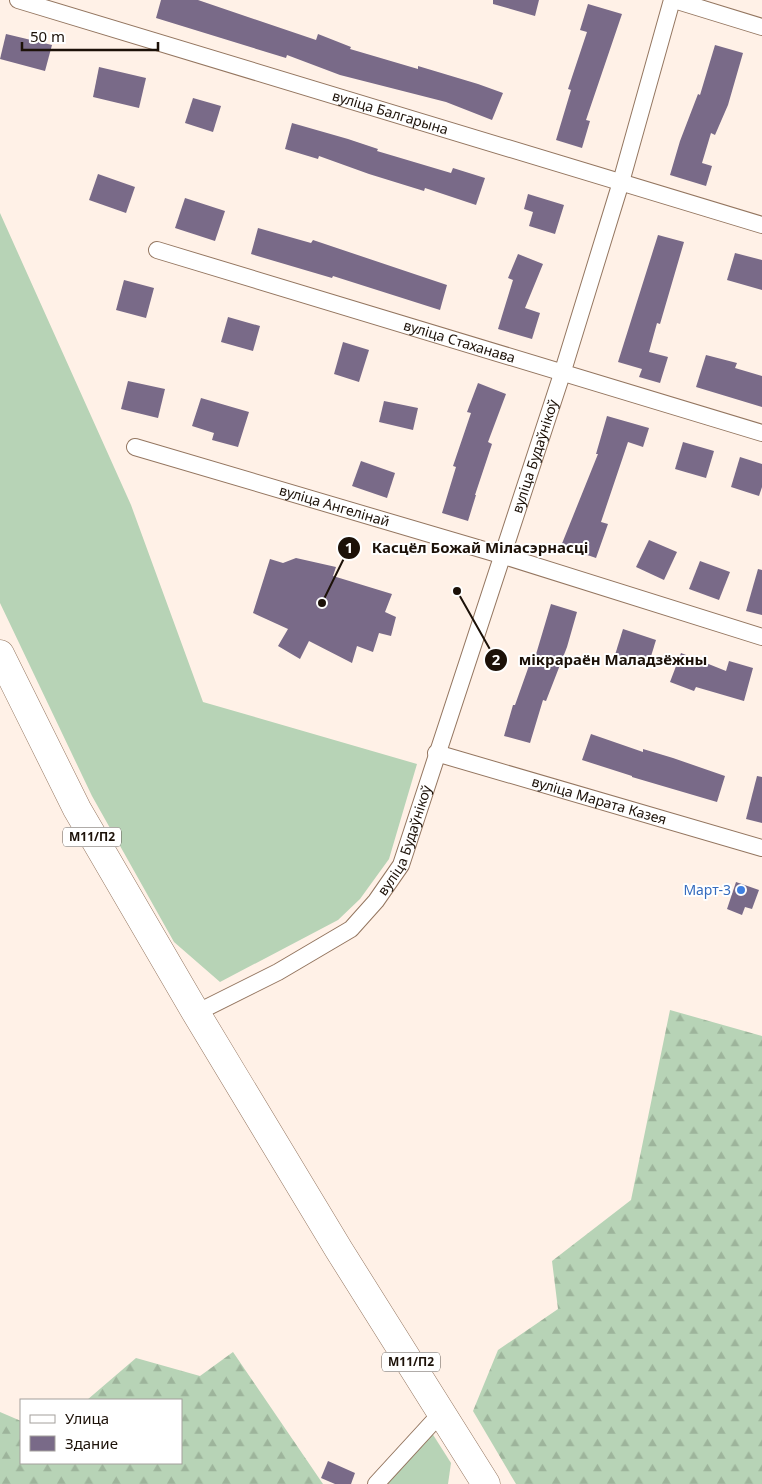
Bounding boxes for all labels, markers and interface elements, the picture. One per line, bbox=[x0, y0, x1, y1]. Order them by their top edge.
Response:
scale bar bbox=[22, 20, 159, 52]
text: 50 m bbox=[30, 26, 65, 46]
street label: вуліца Балгарына bbox=[330, 86, 451, 139]
street label: вуліца Стаханава bbox=[401, 315, 518, 367]
street label: вуліца Будаўнікоў bbox=[507, 396, 562, 515]
street label: вуліца Ангелінай bbox=[277, 480, 392, 531]
callout: Касцёл Божай Міласэрнасці bbox=[337, 533, 598, 563]
text: 1 bbox=[345, 537, 353, 557]
text: Касцёл Божай Міласэрнасці bbox=[372, 537, 588, 557]
callout: мікрараён Маладзёжны bbox=[484, 645, 718, 675]
text: 2 bbox=[492, 649, 501, 669]
text: мікрараён Маладзёжны bbox=[519, 649, 707, 669]
street label: вуліца Марата Казея bbox=[530, 771, 669, 829]
street label: вуліца Будаўнікоў bbox=[373, 782, 436, 899]
road number: М11/П2 bbox=[63, 828, 121, 846]
place label: Март-3 bbox=[683, 880, 731, 899]
marker: Март-3 bbox=[735, 884, 747, 896]
road number: М11/П2 bbox=[382, 1352, 440, 1371]
legend bbox=[20, 1399, 182, 1464]
text: Улица bbox=[65, 1408, 109, 1428]
text: Здание bbox=[65, 1433, 118, 1453]

